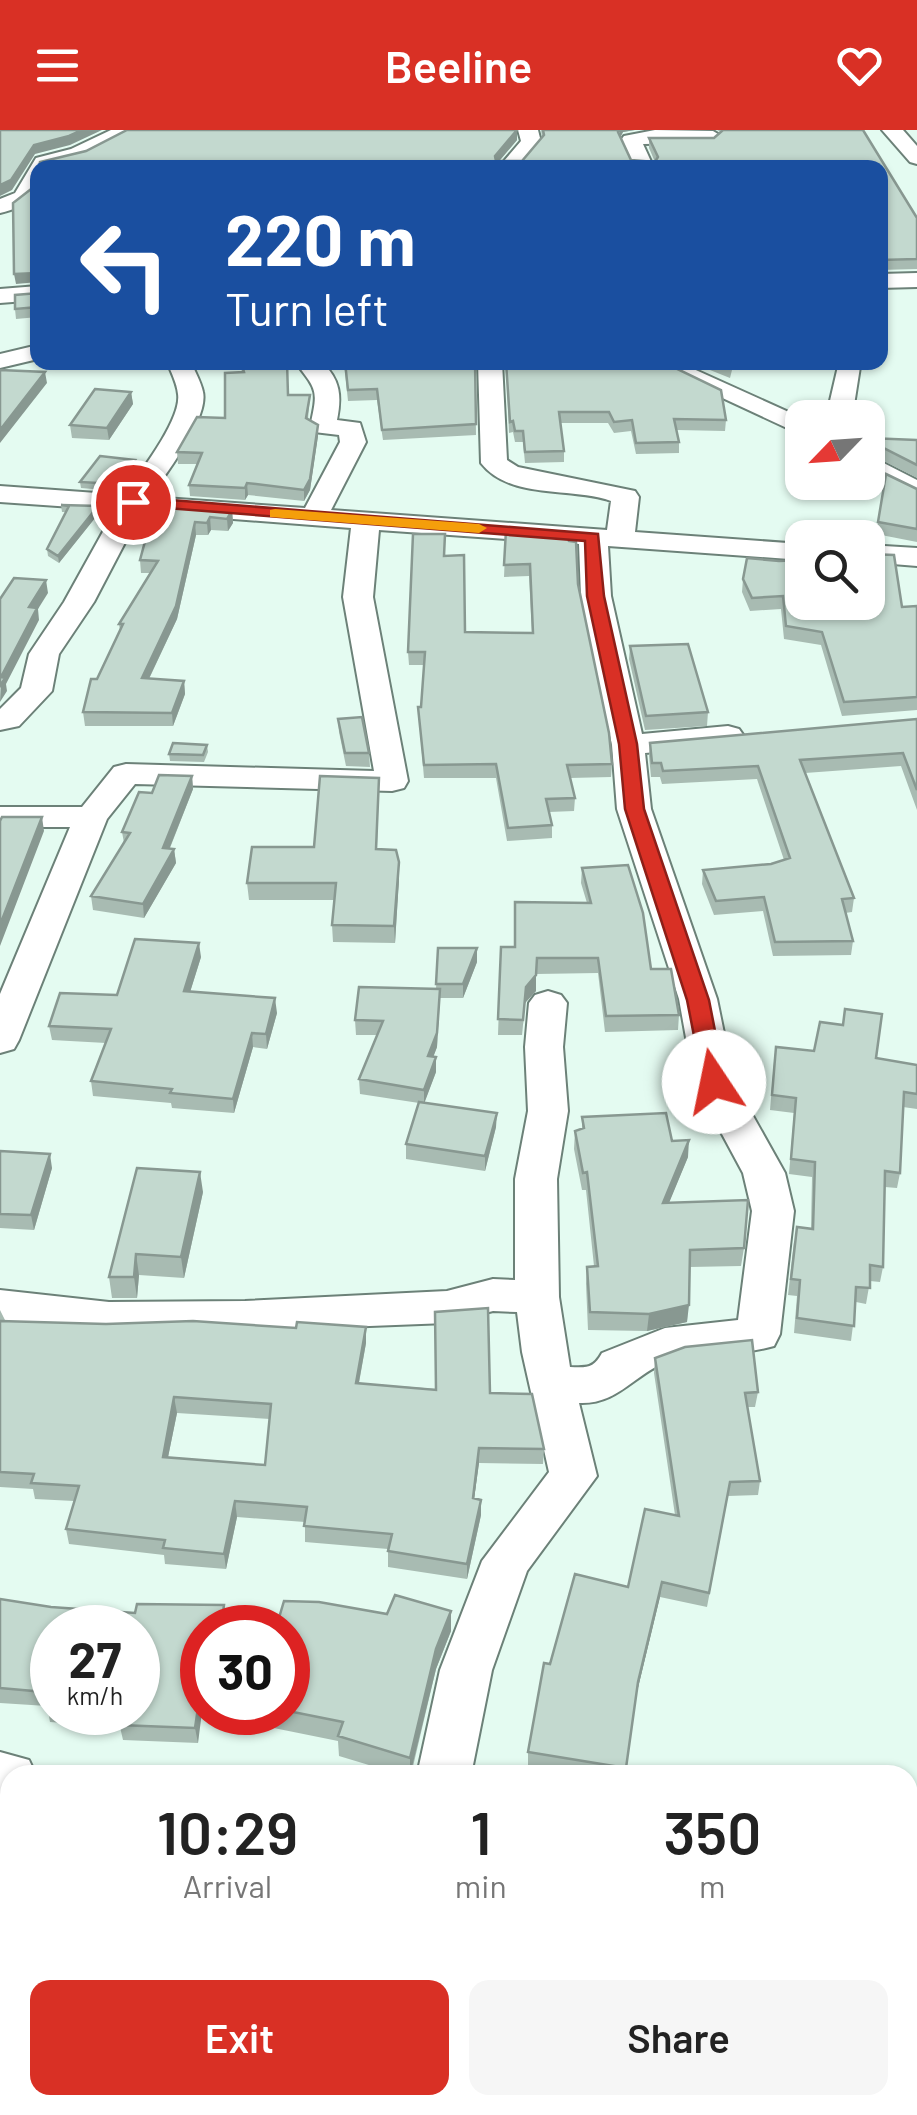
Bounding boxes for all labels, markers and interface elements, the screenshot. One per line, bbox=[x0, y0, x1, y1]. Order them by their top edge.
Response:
icon: menu bbox=[30, 38, 85, 93]
text: Beeline bbox=[385, 38, 532, 92]
icon: heart bbox=[832, 38, 887, 93]
text: 220 m bbox=[225, 196, 416, 280]
icon: left bbox=[60, 200, 190, 330]
text: Turn left bbox=[225, 281, 389, 335]
north arrow bbox=[785, 400, 885, 500]
map controls bbox=[785, 400, 885, 620]
pin bbox=[91, 460, 176, 545]
icon: arrive bbox=[106, 475, 161, 530]
button: search bbox=[785, 520, 885, 620]
position arrow bbox=[662, 1030, 766, 1134]
speed limit sign: 30 bbox=[180, 1605, 310, 1735]
text: 27 bbox=[69, 1628, 121, 1688]
text: km/h bbox=[67, 1680, 123, 1710]
text: 10:29 bbox=[157, 1795, 298, 1867]
text: 1 bbox=[470, 1795, 491, 1867]
text: 350 bbox=[663, 1795, 761, 1867]
text: Arrival bbox=[183, 1866, 272, 1904]
text: min bbox=[455, 1866, 507, 1904]
text: m bbox=[699, 1866, 726, 1904]
button: Exit bbox=[30, 1980, 449, 2095]
button: Share bbox=[469, 1980, 888, 2095]

